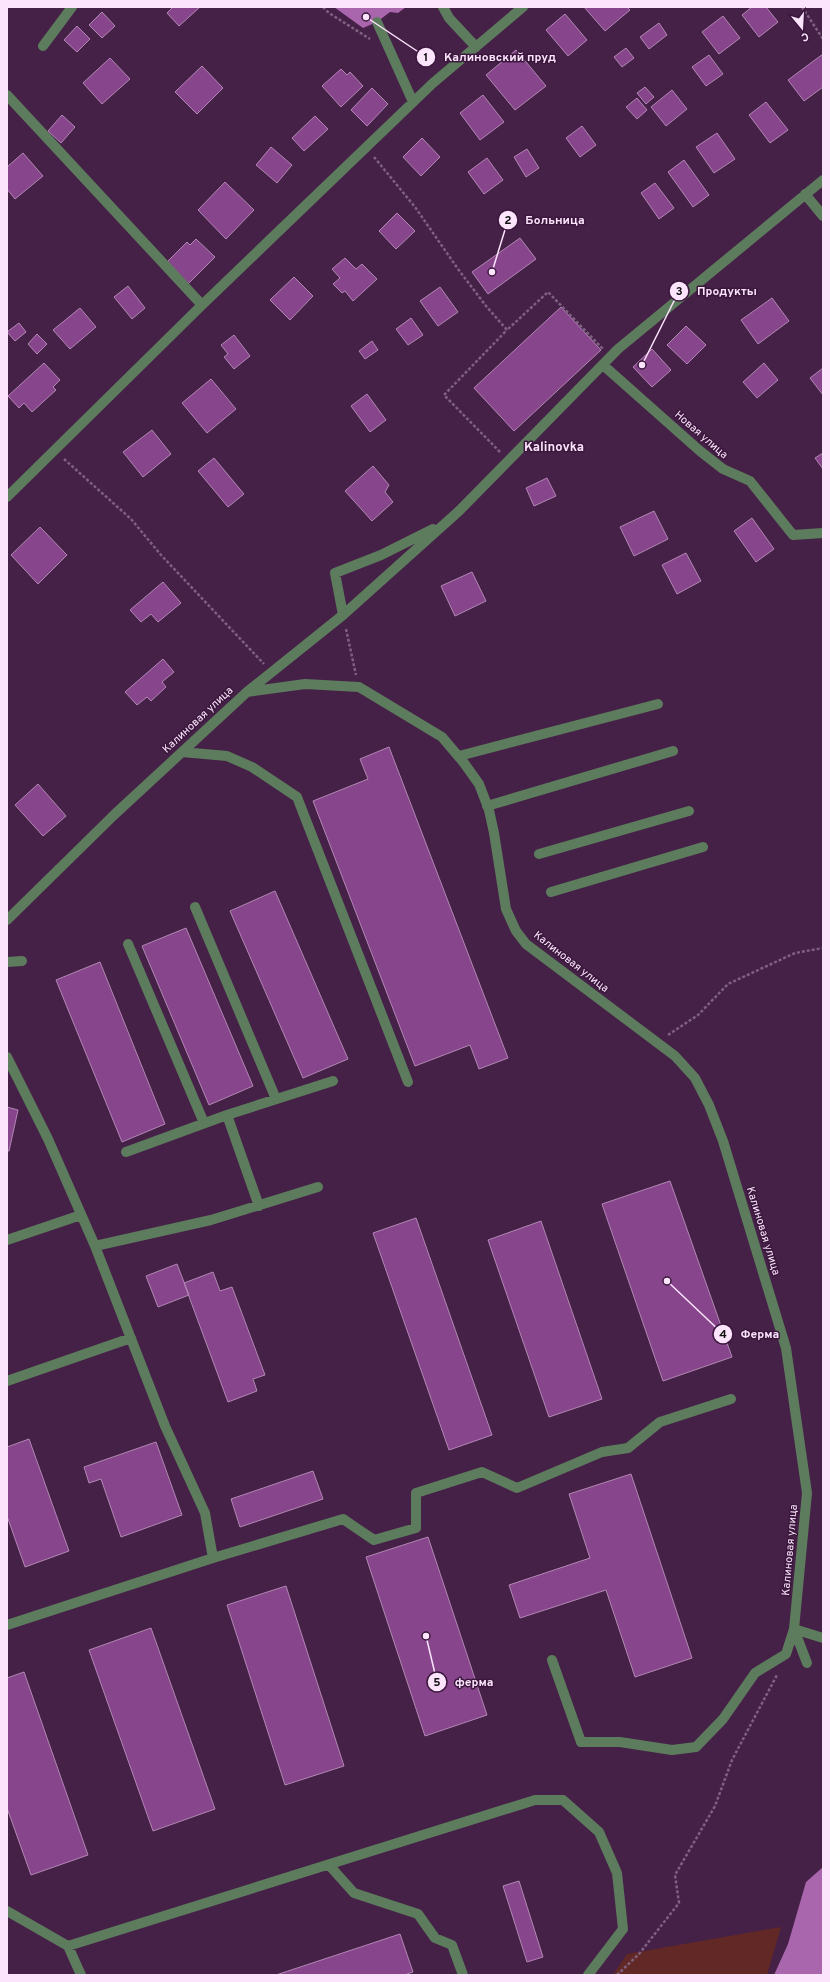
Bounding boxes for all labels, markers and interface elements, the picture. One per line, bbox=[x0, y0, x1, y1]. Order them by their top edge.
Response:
north arrow bbox=[782, 8, 822, 48]
text: С bbox=[799, 29, 810, 44]
callout: Калиновский пруд bbox=[416, 45, 563, 69]
text: 1 bbox=[424, 50, 428, 66]
text: Калиновский пруд bbox=[444, 50, 556, 66]
callout: Больница bbox=[498, 208, 593, 232]
text: 2 bbox=[504, 213, 512, 229]
text: Больница bbox=[525, 213, 585, 229]
callout: Продукты bbox=[669, 279, 765, 303]
text: 3 bbox=[675, 284, 683, 300]
text: Продукты bbox=[697, 284, 757, 300]
street label: Новая улица bbox=[671, 408, 731, 462]
district label: Kalinovka bbox=[524, 440, 584, 456]
street label: Калиновая улица bbox=[160, 683, 236, 756]
street label: Калиновая улица bbox=[531, 928, 612, 996]
street label: Калиновая улица bbox=[743, 1185, 783, 1277]
callout: Ферма bbox=[713, 1322, 788, 1346]
text: 4 bbox=[719, 1327, 727, 1343]
text: Ферма bbox=[741, 1327, 779, 1343]
street label: Калиновая улица bbox=[779, 1504, 801, 1596]
callout: ферма bbox=[427, 1670, 502, 1694]
text: 5 bbox=[433, 1675, 441, 1691]
text: ферма bbox=[455, 1675, 493, 1691]

